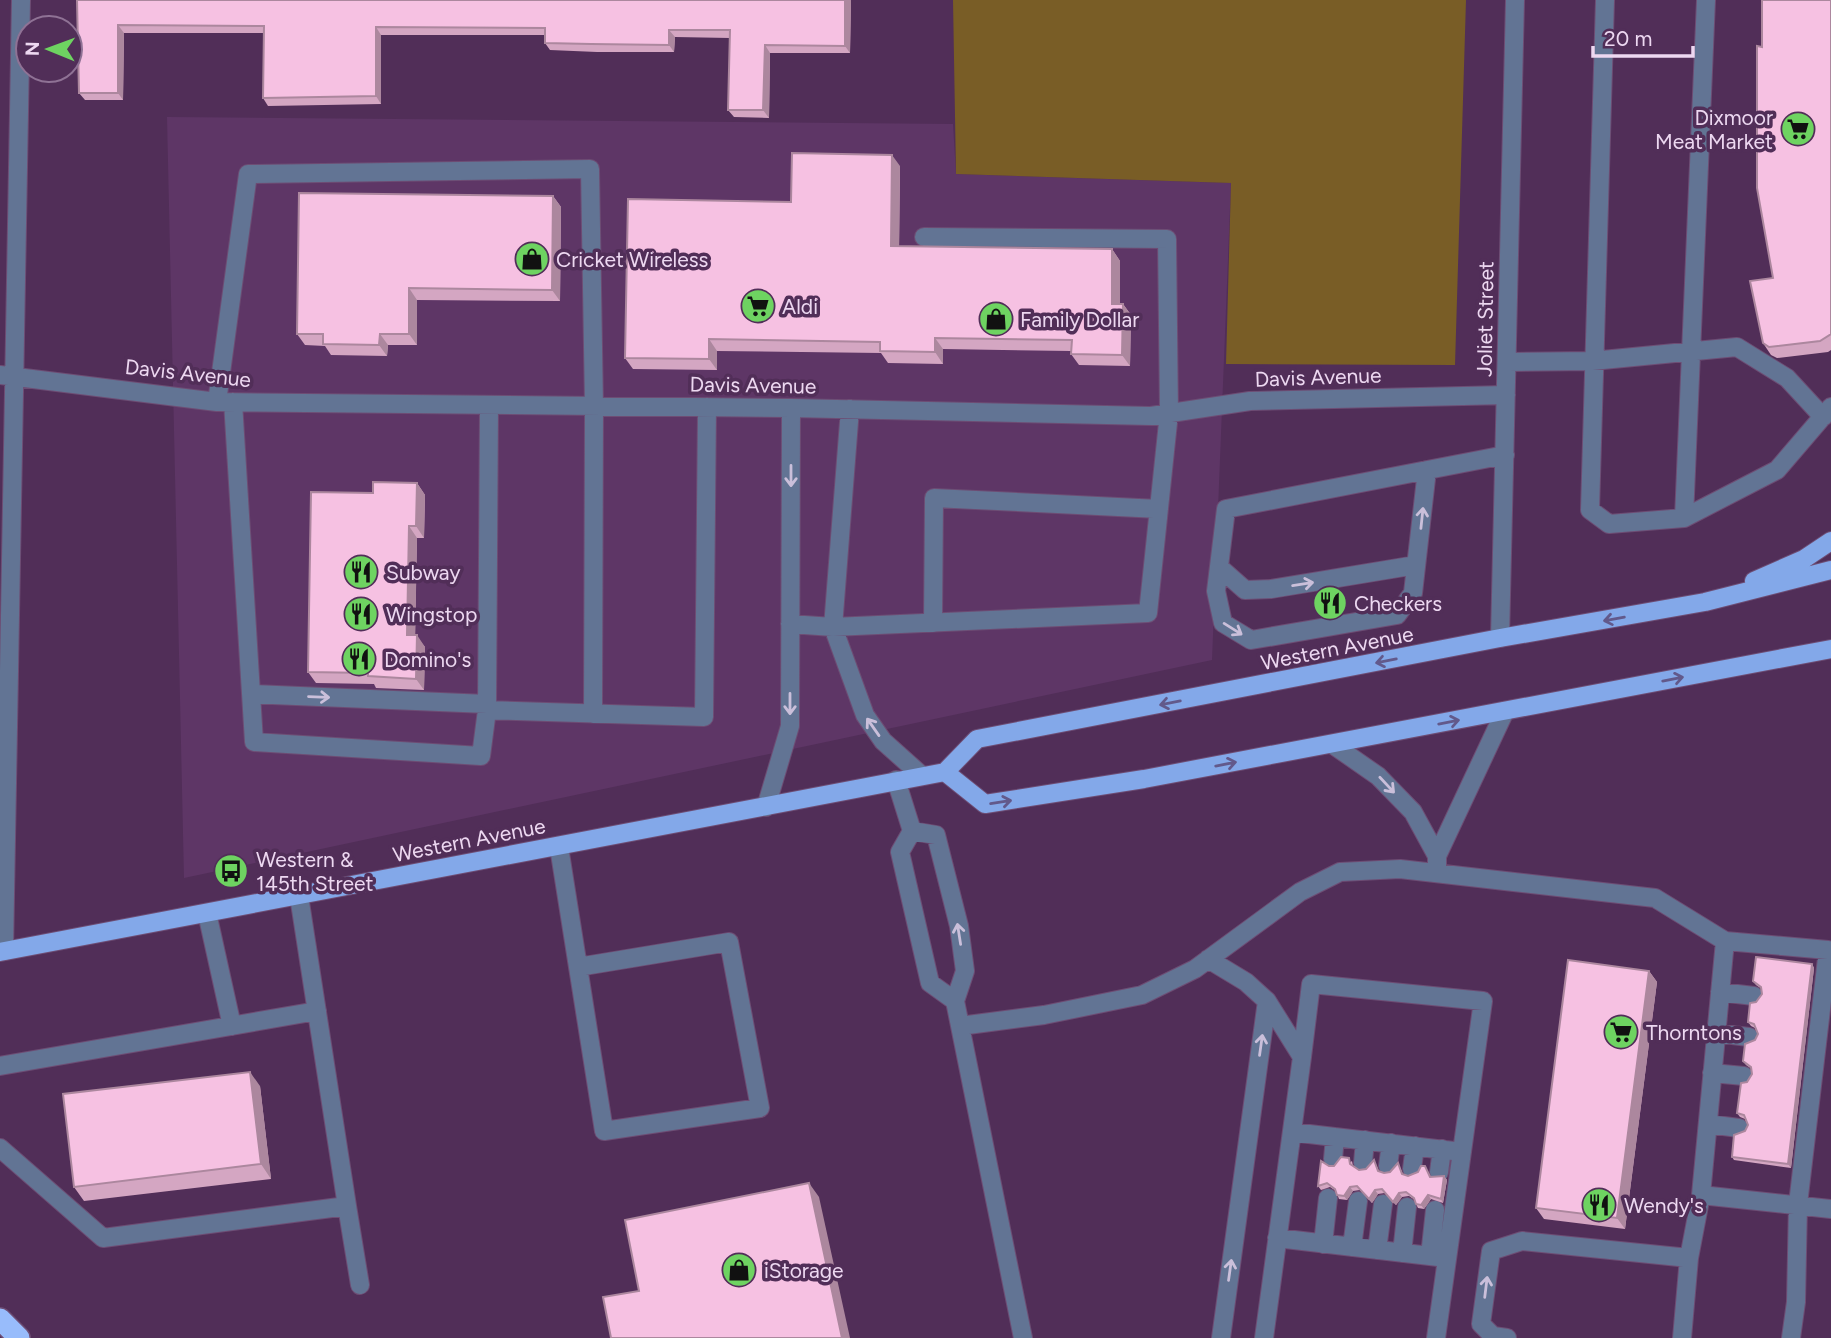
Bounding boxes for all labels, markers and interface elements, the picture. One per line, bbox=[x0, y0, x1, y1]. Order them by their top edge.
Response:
north arrow bbox=[14, 14, 84, 84]
scale bar bbox=[1593, 14, 1693, 58]
text: 20 m bbox=[1604, 26, 1652, 51]
text: N bbox=[21, 41, 44, 56]
place label: Dixmoor Meat Market bbox=[1655, 105, 1773, 154]
supermarket icon: Dixmoor Meat Market bbox=[1779, 110, 1817, 148]
shop icon: Cricket Wireless bbox=[513, 240, 551, 278]
place label: Cricket Wireless bbox=[556, 247, 708, 272]
street label: Joliet Street bbox=[1471, 261, 1499, 377]
supermarket icon: Aldi bbox=[739, 287, 777, 325]
place label: Aldi bbox=[782, 294, 818, 319]
shop icon: Family Dollar bbox=[977, 300, 1015, 338]
place label: Family Dollar bbox=[1020, 307, 1139, 332]
street label: Davis Avenue bbox=[124, 354, 252, 392]
street label: Davis Avenue bbox=[1254, 362, 1382, 392]
street label: Davis Avenue bbox=[689, 371, 817, 399]
one-way arrow bbox=[784, 465, 798, 488]
one-way arrow bbox=[1415, 507, 1428, 529]
restaurant icon: Subway bbox=[342, 553, 380, 591]
place label: Subway bbox=[386, 560, 460, 585]
one-way arrow bbox=[1291, 577, 1314, 590]
restaurant icon: Checkers bbox=[1311, 584, 1349, 622]
place label: Checkers bbox=[1354, 591, 1442, 616]
restaurant icon: Wingstop bbox=[342, 595, 380, 633]
place label: Wingstop bbox=[386, 602, 477, 627]
one-way arrow bbox=[1603, 613, 1626, 626]
one-way arrow bbox=[1223, 621, 1242, 636]
street label: Western Avenue bbox=[1259, 621, 1415, 675]
restaurant icon: Domino's bbox=[340, 640, 378, 678]
place label: Domino's bbox=[384, 647, 471, 672]
one-way arrow bbox=[1375, 655, 1398, 669]
one-way arrow bbox=[1661, 672, 1684, 685]
one-way arrow bbox=[307, 690, 330, 703]
one-way arrow bbox=[783, 692, 797, 715]
one-way arrow bbox=[1159, 697, 1182, 710]
one-way arrow bbox=[1437, 714, 1460, 728]
one-way arrow bbox=[866, 718, 880, 737]
one-way arrow bbox=[1214, 757, 1237, 770]
one-way arrow bbox=[1378, 776, 1395, 793]
one-way arrow bbox=[990, 795, 1012, 808]
street label: Western Avenue bbox=[391, 813, 547, 867]
place label: Western & 145th Street bbox=[256, 847, 373, 896]
bus stop icon: Western & 145th Street bbox=[212, 852, 250, 890]
one-way arrow bbox=[953, 923, 966, 946]
supermarket icon: Thorntons bbox=[1602, 1013, 1640, 1051]
place label: Thorntons bbox=[1646, 1020, 1742, 1045]
one-way arrow bbox=[1255, 1034, 1268, 1057]
restaurant icon: Wendy's bbox=[1580, 1186, 1618, 1224]
place label: Wendy's bbox=[1624, 1193, 1704, 1218]
shop icon: iStorage bbox=[720, 1251, 758, 1289]
place label: iStorage bbox=[764, 1258, 843, 1283]
one-way arrow bbox=[1224, 1260, 1237, 1282]
one-way arrow bbox=[1479, 1276, 1492, 1299]

